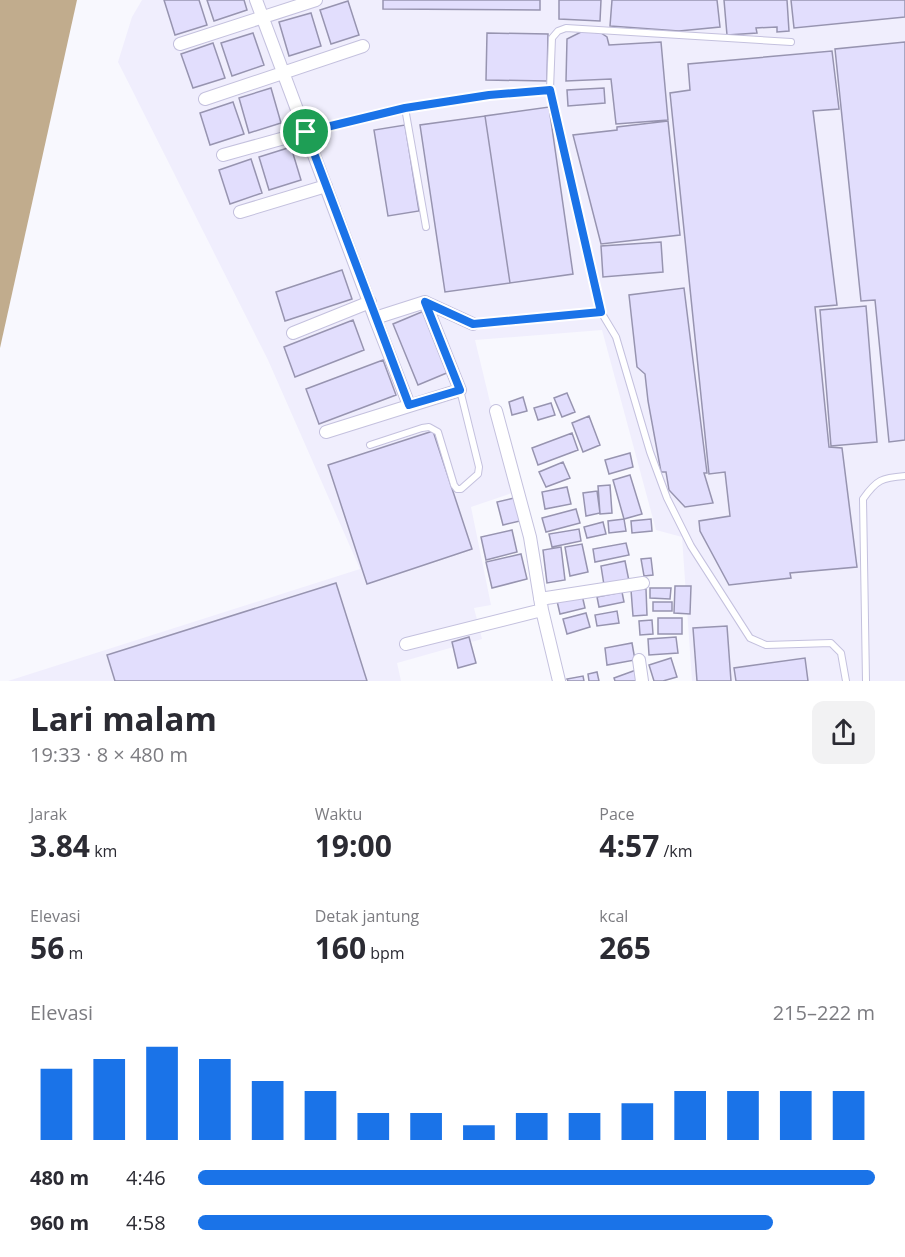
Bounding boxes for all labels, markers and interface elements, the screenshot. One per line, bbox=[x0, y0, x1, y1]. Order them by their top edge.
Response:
pin bbox=[280, 106, 331, 157]
icon: arrive bbox=[289, 115, 322, 148]
text: Lari malam bbox=[30, 696, 217, 741]
button: share bbox=[812, 701, 875, 764]
text: 19:33 · 8 × 480 m bbox=[30, 741, 188, 768]
text: Jarak bbox=[30, 803, 67, 825]
text: Waktu bbox=[315, 803, 362, 825]
text: Pace bbox=[599, 803, 635, 825]
text: 3.84 bbox=[30, 825, 90, 866]
text: 19:00 bbox=[315, 825, 392, 866]
text: 4:57 bbox=[599, 825, 659, 866]
text: km bbox=[90, 840, 117, 862]
text: /km bbox=[659, 840, 693, 862]
text: Elevasi bbox=[30, 905, 80, 927]
text: Detak jantung bbox=[315, 905, 419, 927]
text: kcal bbox=[599, 905, 628, 927]
text: 56 bbox=[30, 927, 64, 968]
text: 160 bbox=[315, 927, 366, 968]
text: 265 bbox=[599, 927, 651, 968]
text: m bbox=[64, 942, 83, 964]
text: bpm bbox=[366, 942, 405, 964]
text: Elevasi bbox=[30, 999, 93, 1026]
text: 215–222 m bbox=[773, 999, 875, 1026]
text: 480 m bbox=[30, 1164, 89, 1191]
text: 4:46 bbox=[126, 1164, 166, 1191]
text: 960 m bbox=[30, 1209, 89, 1236]
text: 4:58 bbox=[126, 1209, 166, 1236]

